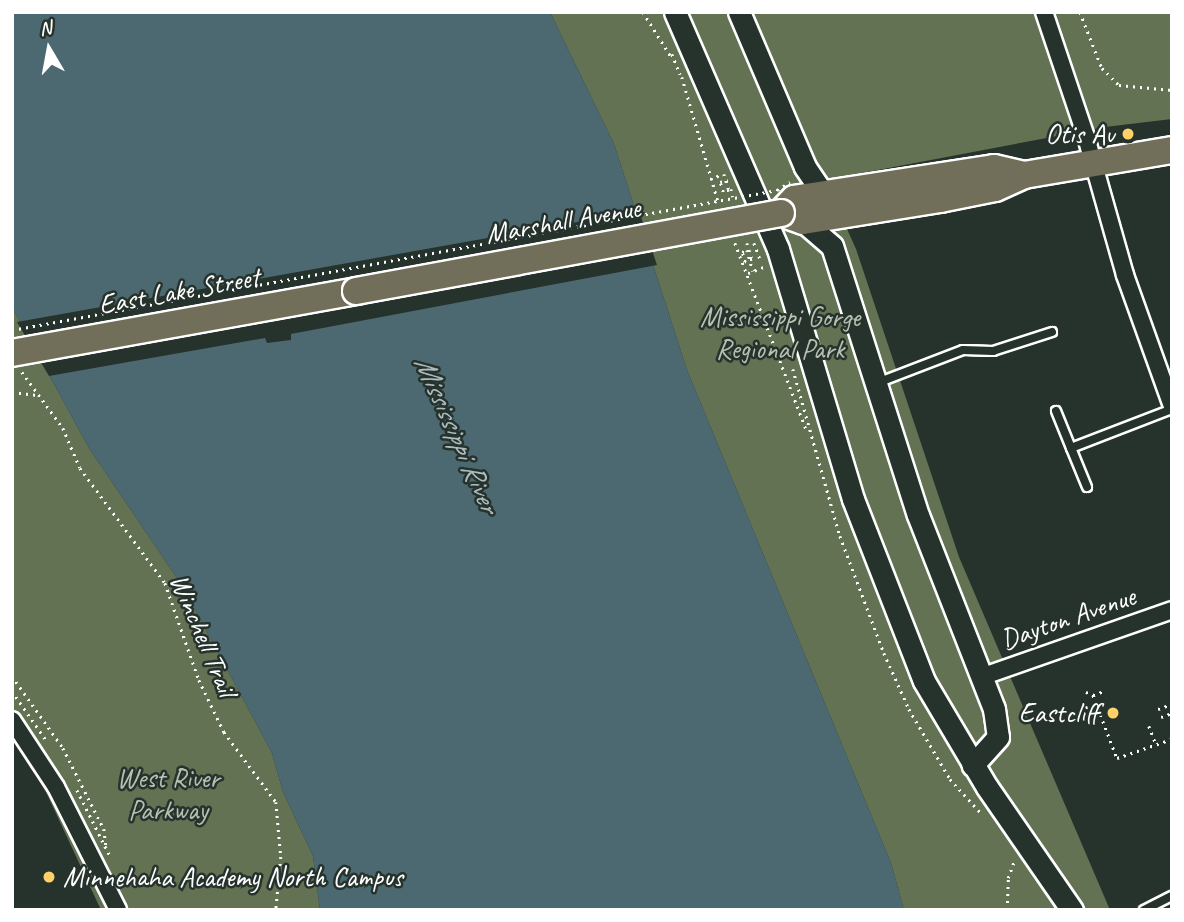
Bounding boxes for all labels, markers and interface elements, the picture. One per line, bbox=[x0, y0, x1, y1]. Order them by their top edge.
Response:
north arrow bbox=[14, 14, 84, 84]
text: N bbox=[37, 15, 53, 41]
place label: Otis Av bbox=[1045, 117, 1114, 151]
marker: Otis Av bbox=[1120, 126, 1136, 142]
street label: Marshall Avenue bbox=[483, 191, 643, 251]
street label: East Lake Street bbox=[95, 260, 263, 322]
park label: Mississippi Gorge Regional Park bbox=[700, 300, 860, 366]
water label: Mississippi River bbox=[406, 350, 508, 518]
street label: Winchell Trail bbox=[162, 569, 244, 701]
street label: Dayton Avenue bbox=[996, 579, 1140, 657]
place label: Eastcliff bbox=[1019, 696, 1099, 730]
marker: Eastcliff bbox=[1105, 705, 1121, 721]
park label: West River Parkway bbox=[116, 761, 220, 827]
place label: Minnehaha Academy North Campus bbox=[63, 860, 405, 894]
marker: Minnehaha Academy North Campus bbox=[41, 869, 57, 885]

